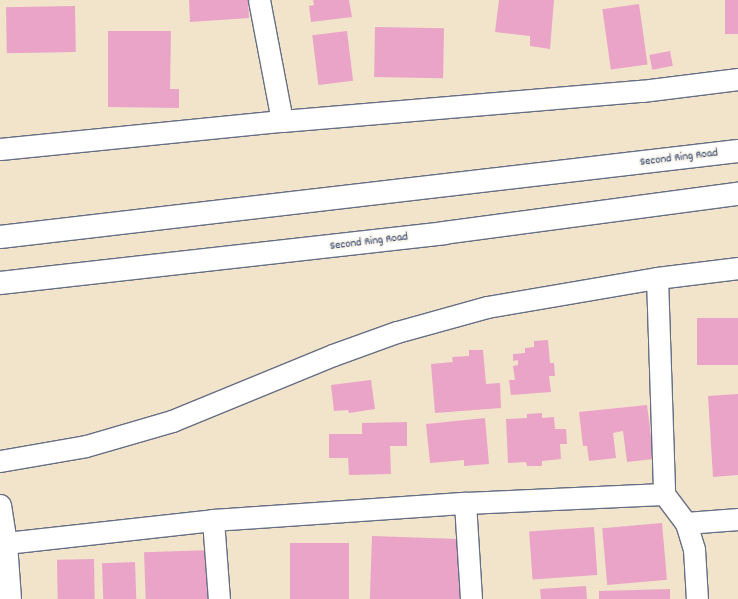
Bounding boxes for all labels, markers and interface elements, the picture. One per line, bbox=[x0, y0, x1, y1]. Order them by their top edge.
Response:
street label: Second Ring Road bbox=[639, 146, 719, 170]
street label: Second Ring Road bbox=[329, 230, 409, 254]

